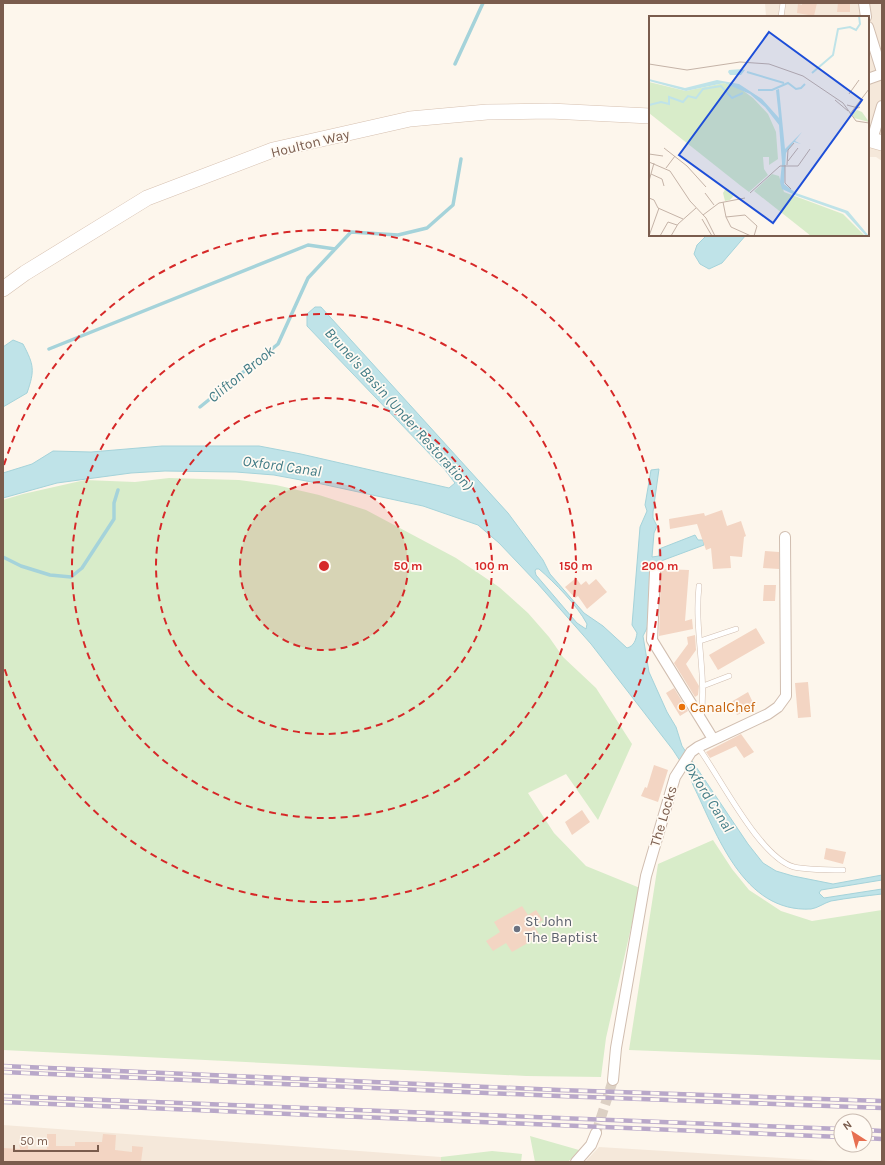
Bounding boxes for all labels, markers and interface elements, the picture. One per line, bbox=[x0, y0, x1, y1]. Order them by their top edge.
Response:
inset map bbox=[649, 16, 869, 236]
street label: Houlton Way bbox=[269, 125, 352, 161]
water label: Brunel's Basin (Under Restoration) bbox=[321, 324, 477, 494]
water label: Clifton Brook bbox=[204, 341, 278, 406]
water label: Oxford Canal bbox=[241, 452, 323, 480]
centre of rings bbox=[317, 559, 331, 573]
text: 50 m bbox=[394, 559, 423, 573]
text: 100 m bbox=[475, 559, 509, 573]
text: 150 m bbox=[559, 559, 593, 573]
text: 200 m bbox=[642, 559, 678, 573]
place label: CanalChef bbox=[690, 699, 756, 716]
marker: CanalChef bbox=[677, 702, 687, 712]
water label: Oxford Canal bbox=[680, 759, 738, 836]
street label: The Locks bbox=[646, 784, 681, 849]
place label: St John The Baptist bbox=[525, 913, 598, 946]
marker: St John The Baptist bbox=[512, 924, 522, 934]
north arrow bbox=[833, 1113, 873, 1153]
text: N bbox=[840, 1118, 854, 1133]
scale bar bbox=[14, 1127, 98, 1153]
text: 50 m bbox=[20, 1134, 48, 1148]

